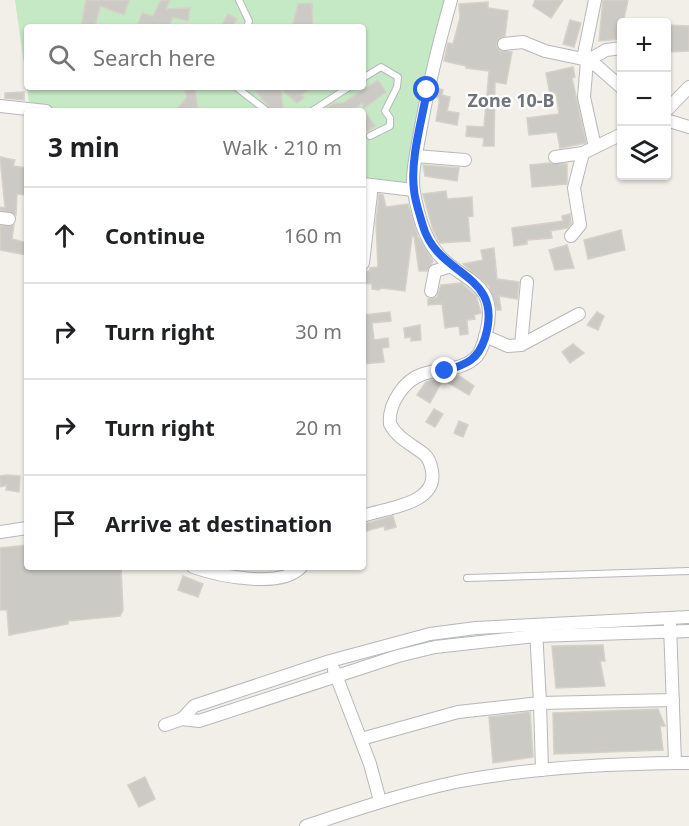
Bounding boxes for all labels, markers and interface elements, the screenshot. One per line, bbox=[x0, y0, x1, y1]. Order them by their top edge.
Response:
map controls bbox=[617, 18, 671, 180]
button: + bbox=[617, 18, 671, 72]
search box bbox=[24, 24, 366, 90]
icon: search bbox=[45, 41, 78, 74]
text: Search here bbox=[93, 42, 215, 72]
button: − bbox=[617, 72, 671, 126]
route start bbox=[413, 76, 439, 102]
district label: Zone 10-B bbox=[467, 88, 555, 112]
button: layers bbox=[617, 126, 671, 180]
text: 3 min bbox=[48, 129, 120, 165]
text: Walk · 210 m bbox=[223, 134, 342, 161]
icon: ahead bbox=[48, 219, 81, 252]
text: Continue bbox=[105, 220, 205, 250]
text: 160 m bbox=[284, 222, 342, 249]
icon: right bbox=[48, 315, 81, 348]
text: Turn right bbox=[105, 316, 215, 346]
text: 30 m bbox=[295, 318, 342, 345]
route end bbox=[431, 357, 457, 383]
icon: right bbox=[48, 411, 81, 444]
text: Turn right bbox=[105, 412, 215, 442]
text: 20 m bbox=[295, 414, 342, 441]
icon: arrive bbox=[48, 507, 81, 540]
text: Arrive at destination bbox=[105, 508, 332, 538]

